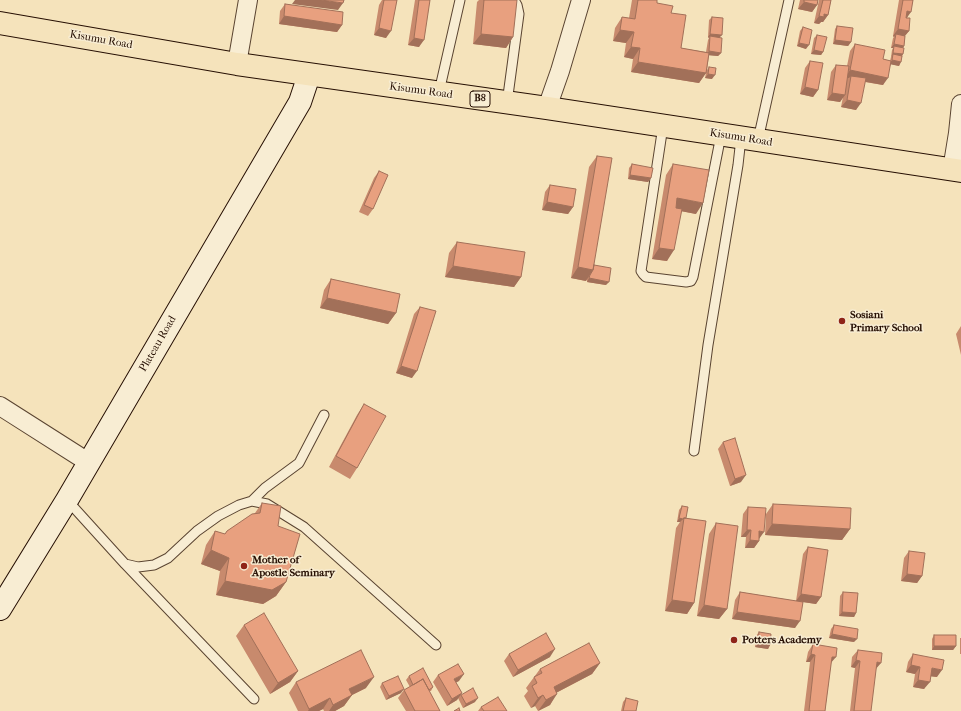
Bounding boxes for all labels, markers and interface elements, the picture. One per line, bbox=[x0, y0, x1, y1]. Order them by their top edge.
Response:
street label: Kisumu Road bbox=[69, 28, 133, 52]
street label: Kisumu Road bbox=[389, 80, 453, 102]
road number: B8 bbox=[470, 91, 490, 107]
street label: Kisumu Road bbox=[709, 127, 773, 149]
place label: Sosiani Primary School bbox=[850, 308, 922, 334]
street label: Plateau Road bbox=[137, 314, 179, 374]
marker: Sosiani Primary School bbox=[837, 316, 847, 326]
place label: Mother of Apostle Seminary bbox=[252, 553, 335, 579]
marker: Mother of Apostle Seminary bbox=[239, 561, 249, 571]
place label: Potters Academy bbox=[742, 633, 821, 647]
marker: Potters Academy bbox=[729, 635, 739, 645]

